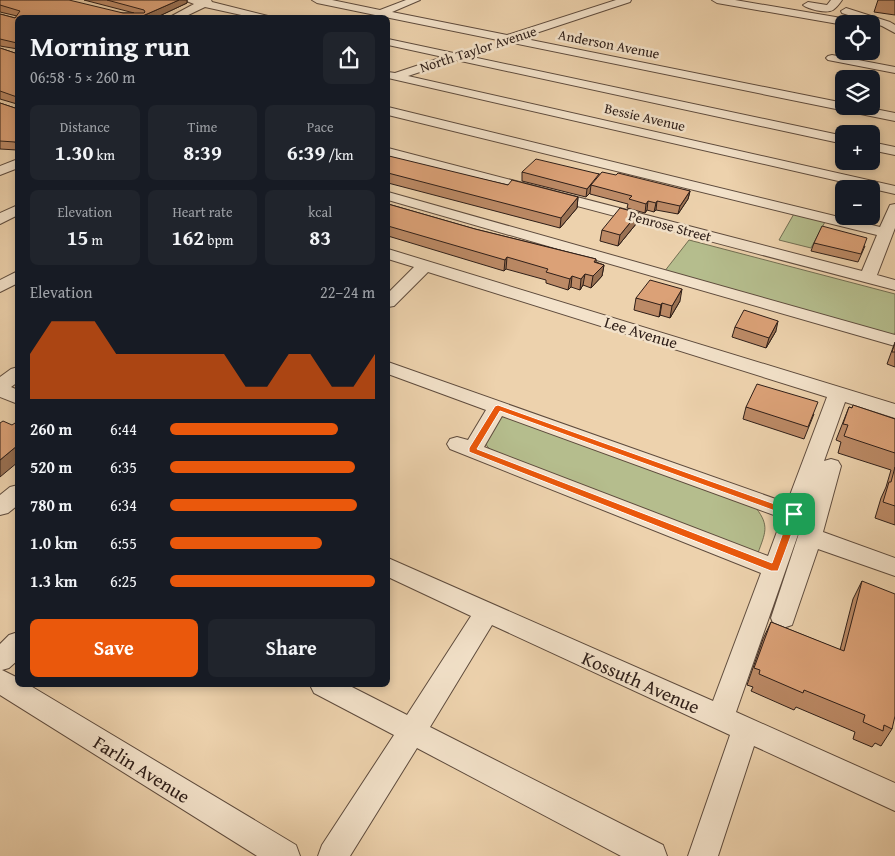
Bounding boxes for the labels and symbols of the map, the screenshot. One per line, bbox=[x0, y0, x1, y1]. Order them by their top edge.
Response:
street label: North Taylor Avenue bbox=[417, 21, 539, 77]
street label: Anderson Avenue bbox=[557, 24, 662, 64]
street label: Bessie Avenue bbox=[603, 98, 688, 136]
street label: Penrose Street bbox=[626, 205, 714, 247]
street label: Lee Avenue bbox=[601, 309, 681, 355]
pin bbox=[773, 493, 815, 535]
street label: Kossuth Avenue bbox=[578, 644, 704, 720]
street label: Farlin Avenue bbox=[88, 728, 196, 810]

